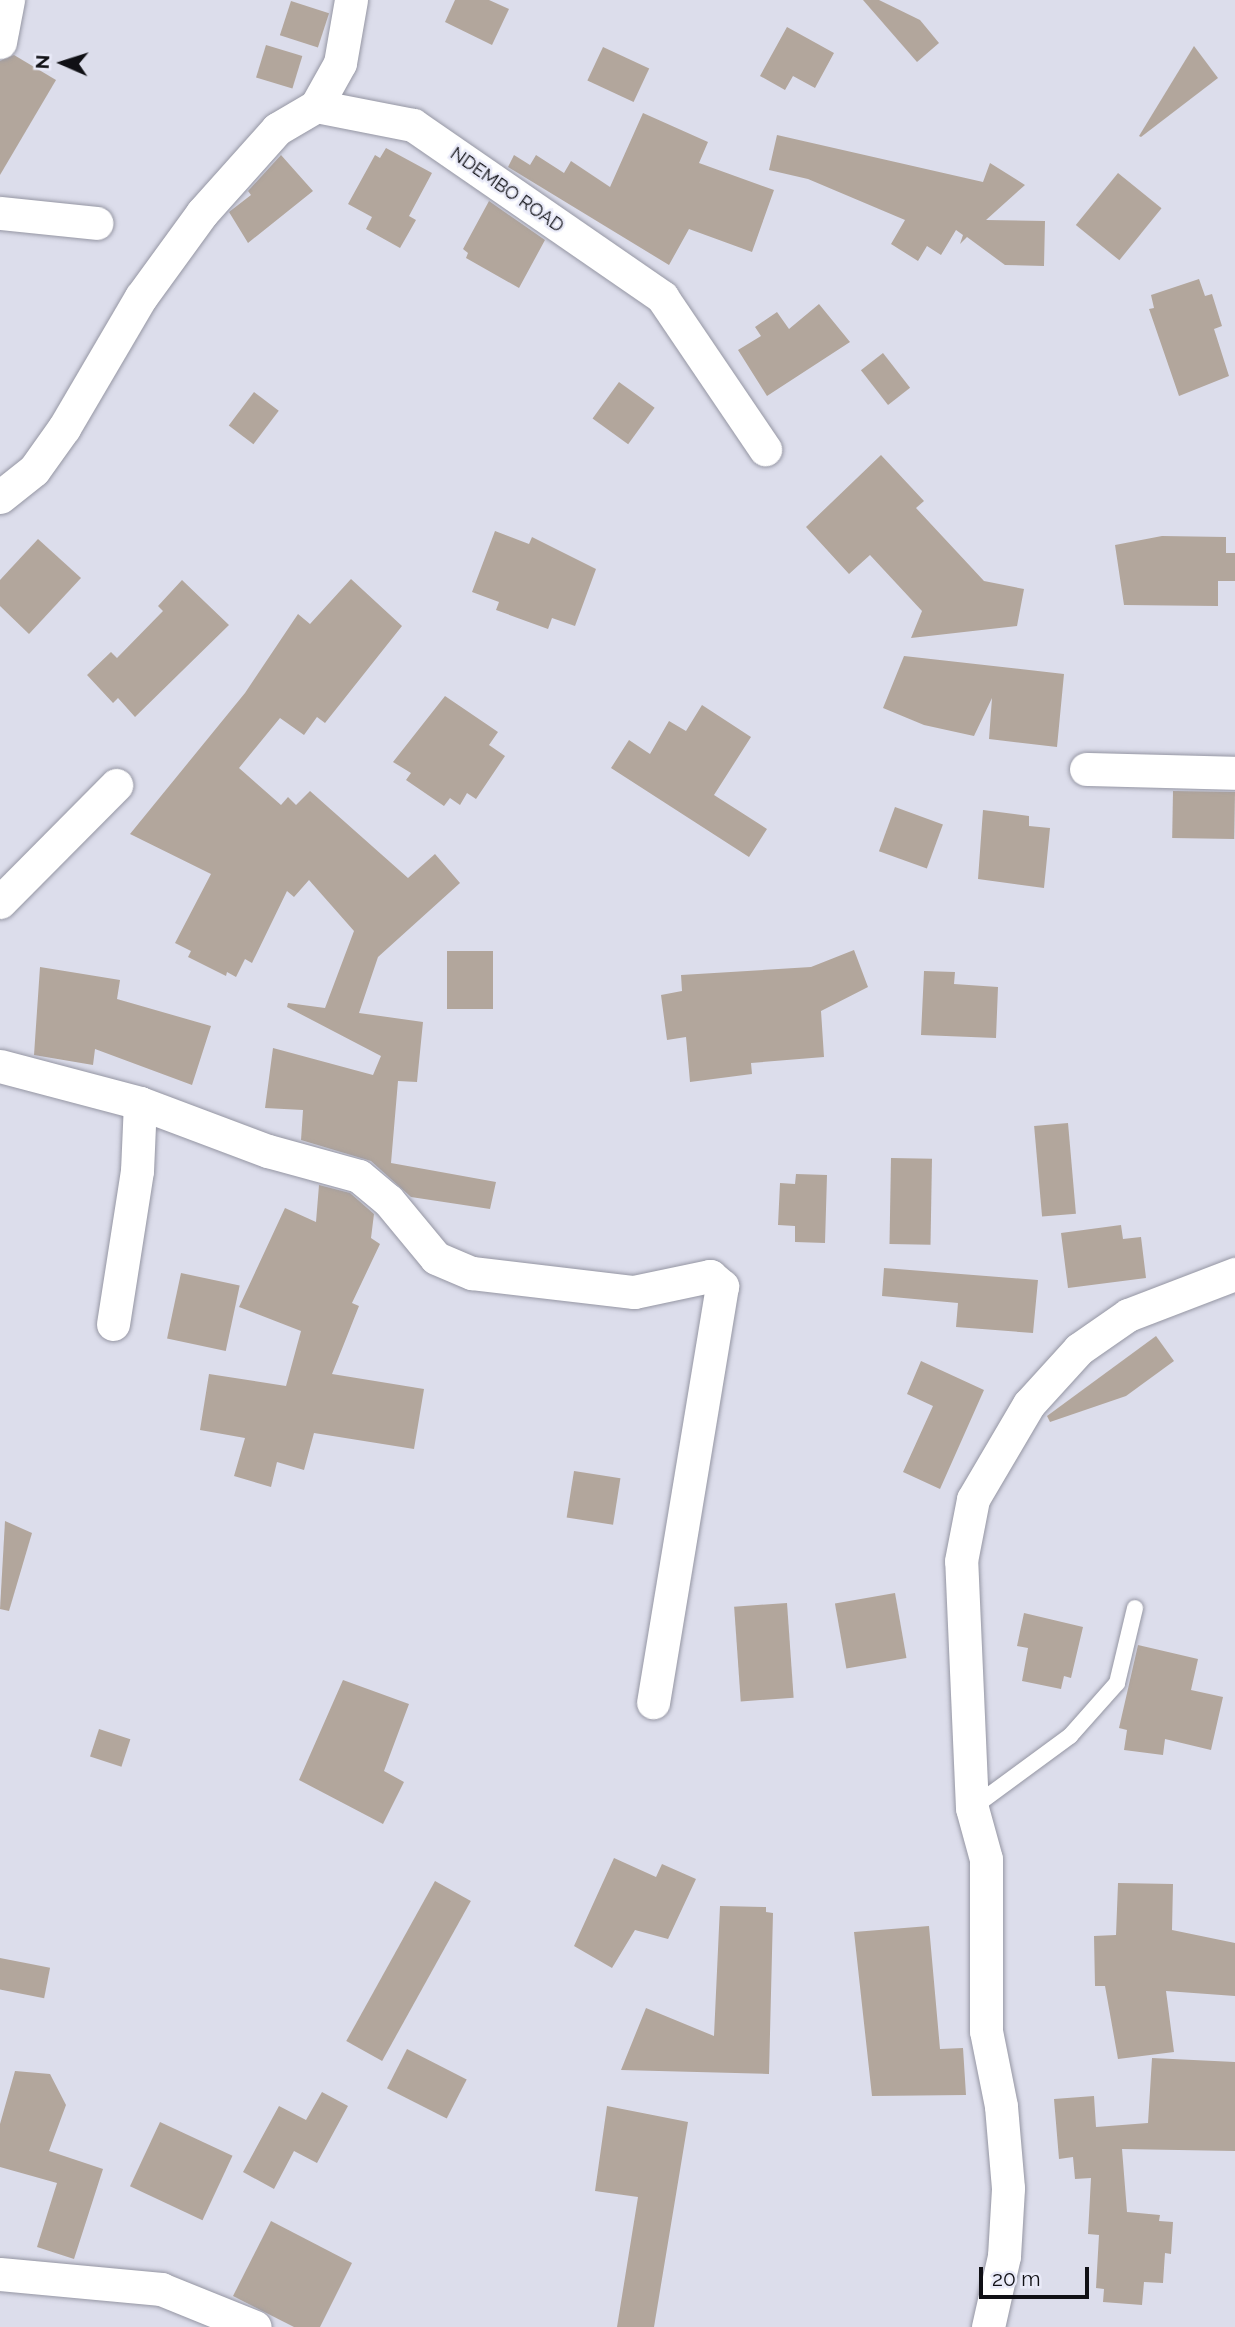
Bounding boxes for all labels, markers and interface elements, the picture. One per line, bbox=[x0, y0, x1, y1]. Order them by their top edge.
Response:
north arrow bbox=[28, 28, 98, 98]
text: N bbox=[31, 54, 53, 70]
street label: NDEMBO ROAD bbox=[446, 143, 568, 237]
scale bar bbox=[983, 2254, 1093, 2298]
text: 20 m bbox=[992, 2266, 1040, 2291]

